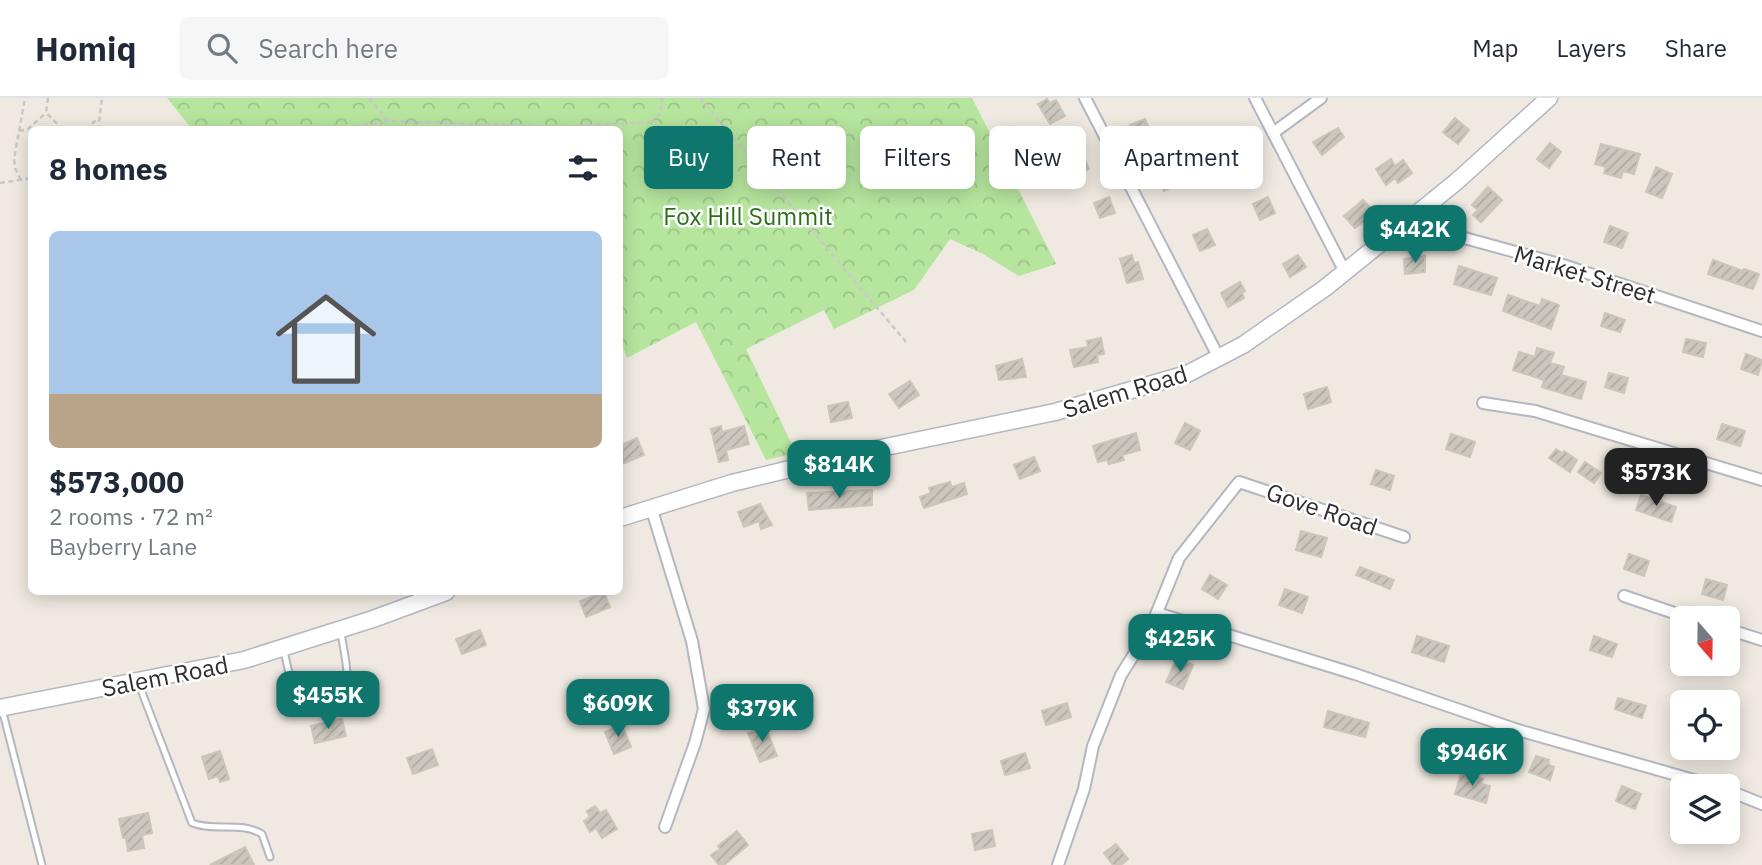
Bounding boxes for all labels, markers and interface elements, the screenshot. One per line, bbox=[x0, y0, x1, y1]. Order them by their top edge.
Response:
search box bbox=[179, 17, 669, 80]
text: Homiq bbox=[35, 27, 137, 70]
icon: search bbox=[203, 29, 241, 67]
text: Search here bbox=[259, 31, 398, 65]
text: Map bbox=[1472, 32, 1519, 64]
text: Layers bbox=[1557, 32, 1627, 64]
text: Share bbox=[1665, 32, 1727, 64]
chip: Buy bbox=[644, 126, 733, 189]
chip: Rent bbox=[747, 126, 846, 189]
chip: Filters bbox=[860, 126, 975, 189]
chip: New bbox=[989, 126, 1086, 189]
chip: Apartment bbox=[1100, 126, 1263, 189]
text: 8 homes bbox=[49, 149, 168, 188]
icon: filters bbox=[564, 149, 602, 187]
park label: Fox Hill Summit bbox=[663, 200, 833, 232]
pin: $442K bbox=[1366, 206, 1464, 265]
text: $442K bbox=[1379, 213, 1451, 243]
street label: Market Street bbox=[1510, 237, 1660, 311]
icon: home bbox=[263, 276, 389, 402]
street label: Salem Road bbox=[1059, 357, 1191, 425]
pin: $814K bbox=[790, 440, 888, 500]
text: $814K bbox=[803, 448, 875, 478]
pin: $573K bbox=[1607, 448, 1705, 508]
text: $573K bbox=[1620, 456, 1692, 486]
text: $573,000 bbox=[49, 462, 184, 501]
street label: Gove Road bbox=[1262, 475, 1382, 543]
text: 2 rooms · 72 m² bbox=[49, 501, 213, 531]
text: Bayberry Lane bbox=[49, 531, 197, 561]
north arrow bbox=[1670, 606, 1740, 676]
map controls bbox=[1670, 606, 1740, 844]
pin: $425K bbox=[1131, 614, 1229, 674]
text: $425K bbox=[1144, 622, 1216, 652]
street label: Salem Road bbox=[99, 648, 231, 704]
pin: $455K bbox=[279, 672, 377, 731]
text: $455K bbox=[292, 679, 364, 709]
pin: $609K bbox=[569, 680, 667, 739]
pin: $379K bbox=[713, 684, 811, 744]
text: $609K bbox=[582, 687, 654, 717]
button: locate bbox=[1670, 690, 1740, 760]
text: $379K bbox=[726, 692, 798, 722]
pin: $946K bbox=[1423, 728, 1521, 788]
text: $946K bbox=[1436, 736, 1508, 766]
button: layers bbox=[1670, 774, 1740, 844]

